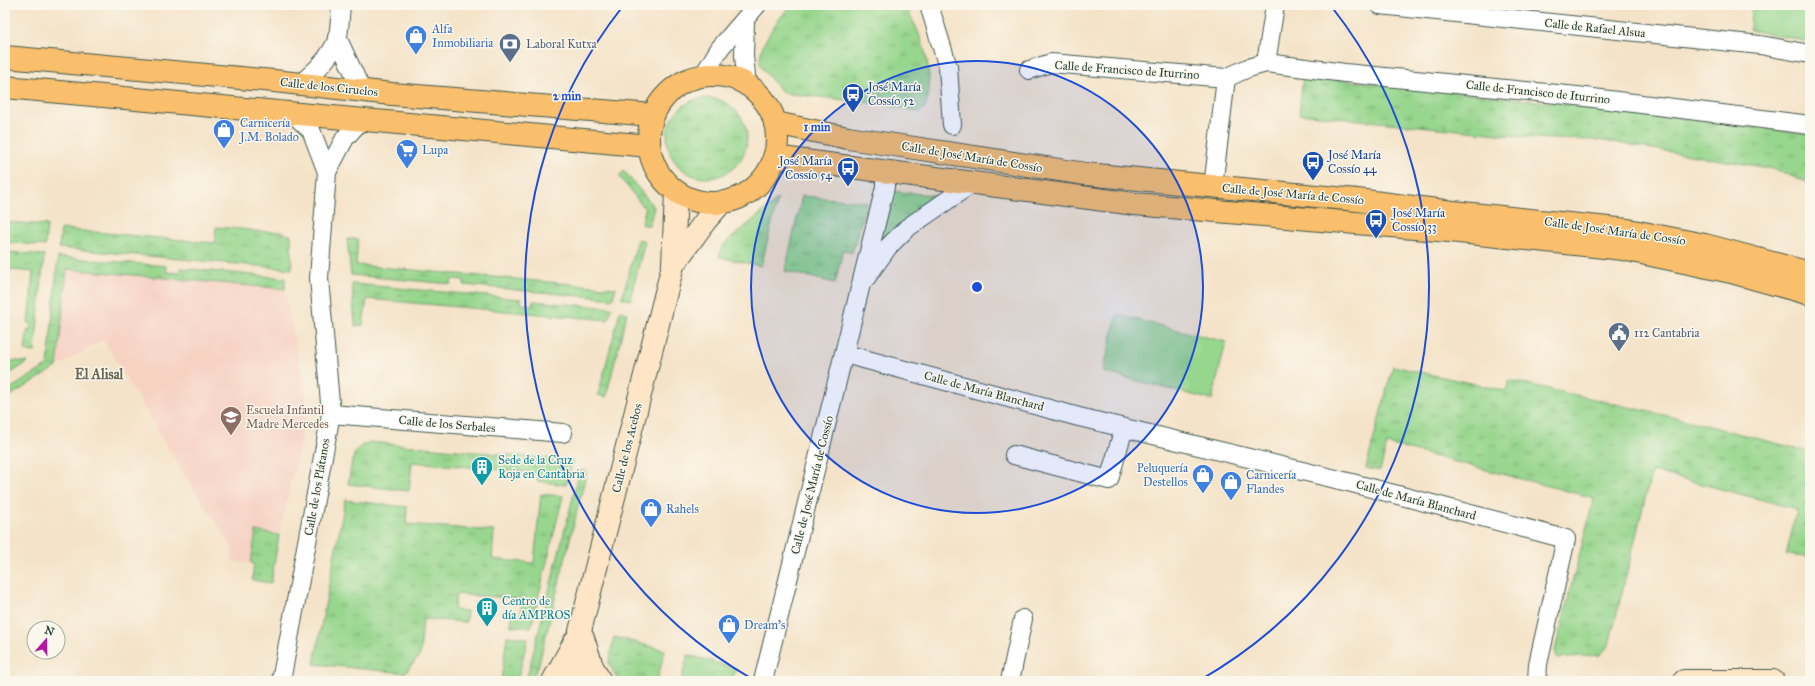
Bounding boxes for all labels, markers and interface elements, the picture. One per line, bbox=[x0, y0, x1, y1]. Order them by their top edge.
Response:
street label: Calle de Rafael Alsua bbox=[1544, 16, 1647, 40]
place label: Alfa Inmobiliaria bbox=[431, 22, 494, 50]
shop icon: Alfa Inmobiliaria bbox=[403, 23, 429, 56]
bank icon: Laboral Kutxa bbox=[497, 31, 523, 64]
place label: Laboral Kutxa bbox=[526, 37, 598, 51]
street label: Calle de Francisco de Iturrino bbox=[1054, 58, 1200, 82]
street label: Calle de los Ciruelos bbox=[279, 75, 379, 99]
street label: Calle de Francisco de Iturrino bbox=[1465, 77, 1611, 107]
place label: José María Cossío 52 bbox=[866, 80, 922, 108]
bus stop icon: José María Cossío 52 bbox=[840, 81, 866, 114]
text: 2 min bbox=[553, 89, 582, 103]
place label: Carnicería J.M. Bolado bbox=[238, 116, 299, 145]
shop icon: Carnicería J.M. Bolado bbox=[211, 117, 237, 150]
text: 1 min bbox=[803, 120, 831, 134]
supermarket icon: Lupa bbox=[394, 137, 420, 170]
street label: Calle de José María de Cossío bbox=[900, 139, 1043, 176]
place label: Lupa bbox=[422, 143, 449, 157]
place label: José María Cossío 44 bbox=[1326, 148, 1382, 176]
bus stop icon: José María Cossío 44 bbox=[1300, 149, 1326, 182]
place label: José María Cossío 54 bbox=[777, 154, 833, 182]
bus stop icon: José María Cossío 54 bbox=[835, 155, 861, 188]
street label: Calle de José María de Cossío bbox=[1221, 181, 1365, 208]
place label: José María Cossío 33 bbox=[1390, 206, 1446, 234]
bus stop icon: José María Cossío 33 bbox=[1363, 207, 1389, 240]
street label: Calle de José María de Cossío bbox=[1543, 214, 1687, 249]
centre of rings bbox=[970, 280, 984, 294]
public building icon: 112 Cantabria bbox=[1606, 320, 1632, 353]
place label: 112 Cantabria bbox=[1634, 326, 1701, 340]
district label: El Alisal bbox=[75, 366, 125, 383]
street label: Calle de María Blanchard bbox=[922, 368, 1046, 414]
street label: Calle de los Acebos bbox=[609, 402, 645, 494]
place label: Escuela Infantil Madre Mercedes bbox=[246, 403, 329, 431]
school or university icon: Escuela Infantil Madre Mercedes bbox=[218, 404, 244, 437]
street label: Calle de los Serbales bbox=[398, 413, 496, 435]
street label: Calle de José María de Cossío bbox=[788, 414, 837, 556]
street label: Calle de los Plátanos bbox=[302, 437, 332, 537]
place label: Sede de la Cruz Roja en Cantabria bbox=[498, 453, 586, 481]
building icon: Sede de la Cruz Roja en Cantabria bbox=[469, 454, 495, 487]
place label: Peluquería Destellos bbox=[1137, 461, 1189, 489]
shop icon: Peluquería Destellos bbox=[1190, 462, 1216, 495]
place label: Carnicería Flandes bbox=[1246, 468, 1297, 496]
shop icon: Carnicería Flandes bbox=[1218, 469, 1244, 502]
street label: Calle de María Blanchard bbox=[1354, 477, 1478, 523]
shop icon: Rahels bbox=[638, 496, 664, 529]
place label: Rahels bbox=[666, 502, 699, 516]
place label: Centro de día AMPROS bbox=[502, 594, 571, 622]
building icon: Centro de día AMPROS bbox=[474, 595, 500, 628]
shop icon: Dream's bbox=[716, 612, 742, 645]
place label: Dream's bbox=[744, 618, 785, 632]
north arrow bbox=[26, 620, 66, 660]
text: N bbox=[43, 623, 56, 639]

